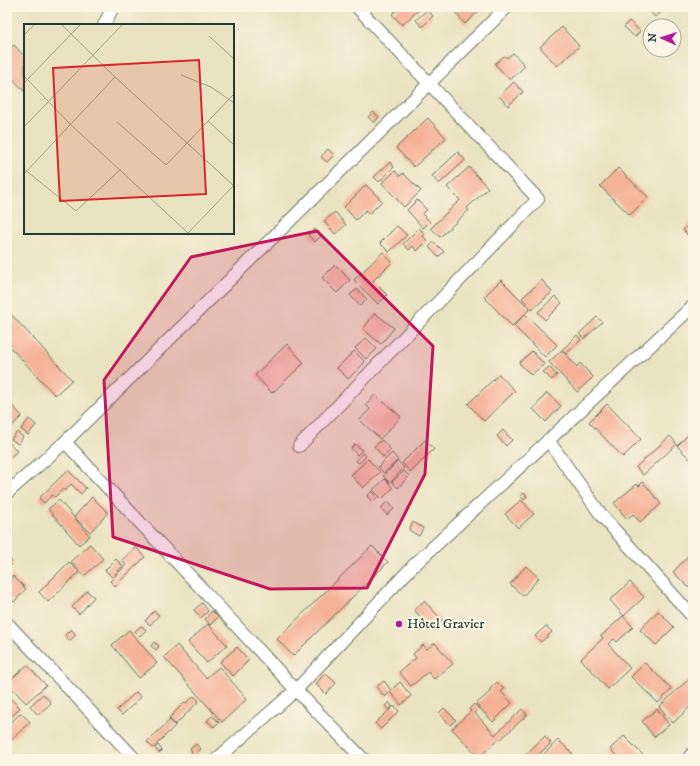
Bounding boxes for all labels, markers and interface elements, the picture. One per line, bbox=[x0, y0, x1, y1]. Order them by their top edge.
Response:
north arrow bbox=[642, 18, 682, 58]
inset map bbox=[24, 24, 234, 234]
text: N bbox=[646, 33, 660, 42]
place label: Hôtel Gravier bbox=[407, 615, 485, 633]
marker: Hôtel Gravier bbox=[394, 619, 404, 629]

